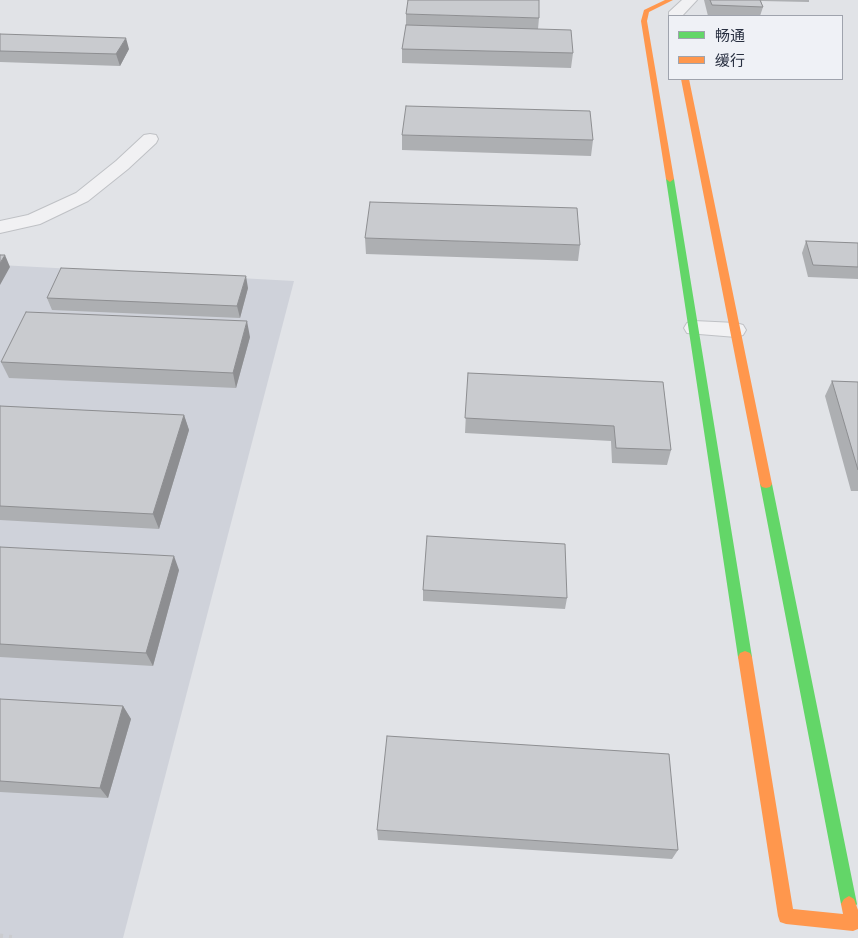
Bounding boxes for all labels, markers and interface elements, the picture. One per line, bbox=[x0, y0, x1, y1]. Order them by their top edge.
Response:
legend bbox=[668, 15, 843, 80]
text: 畅通 bbox=[715, 27, 745, 44]
text: 缓行 bbox=[715, 52, 745, 69]

